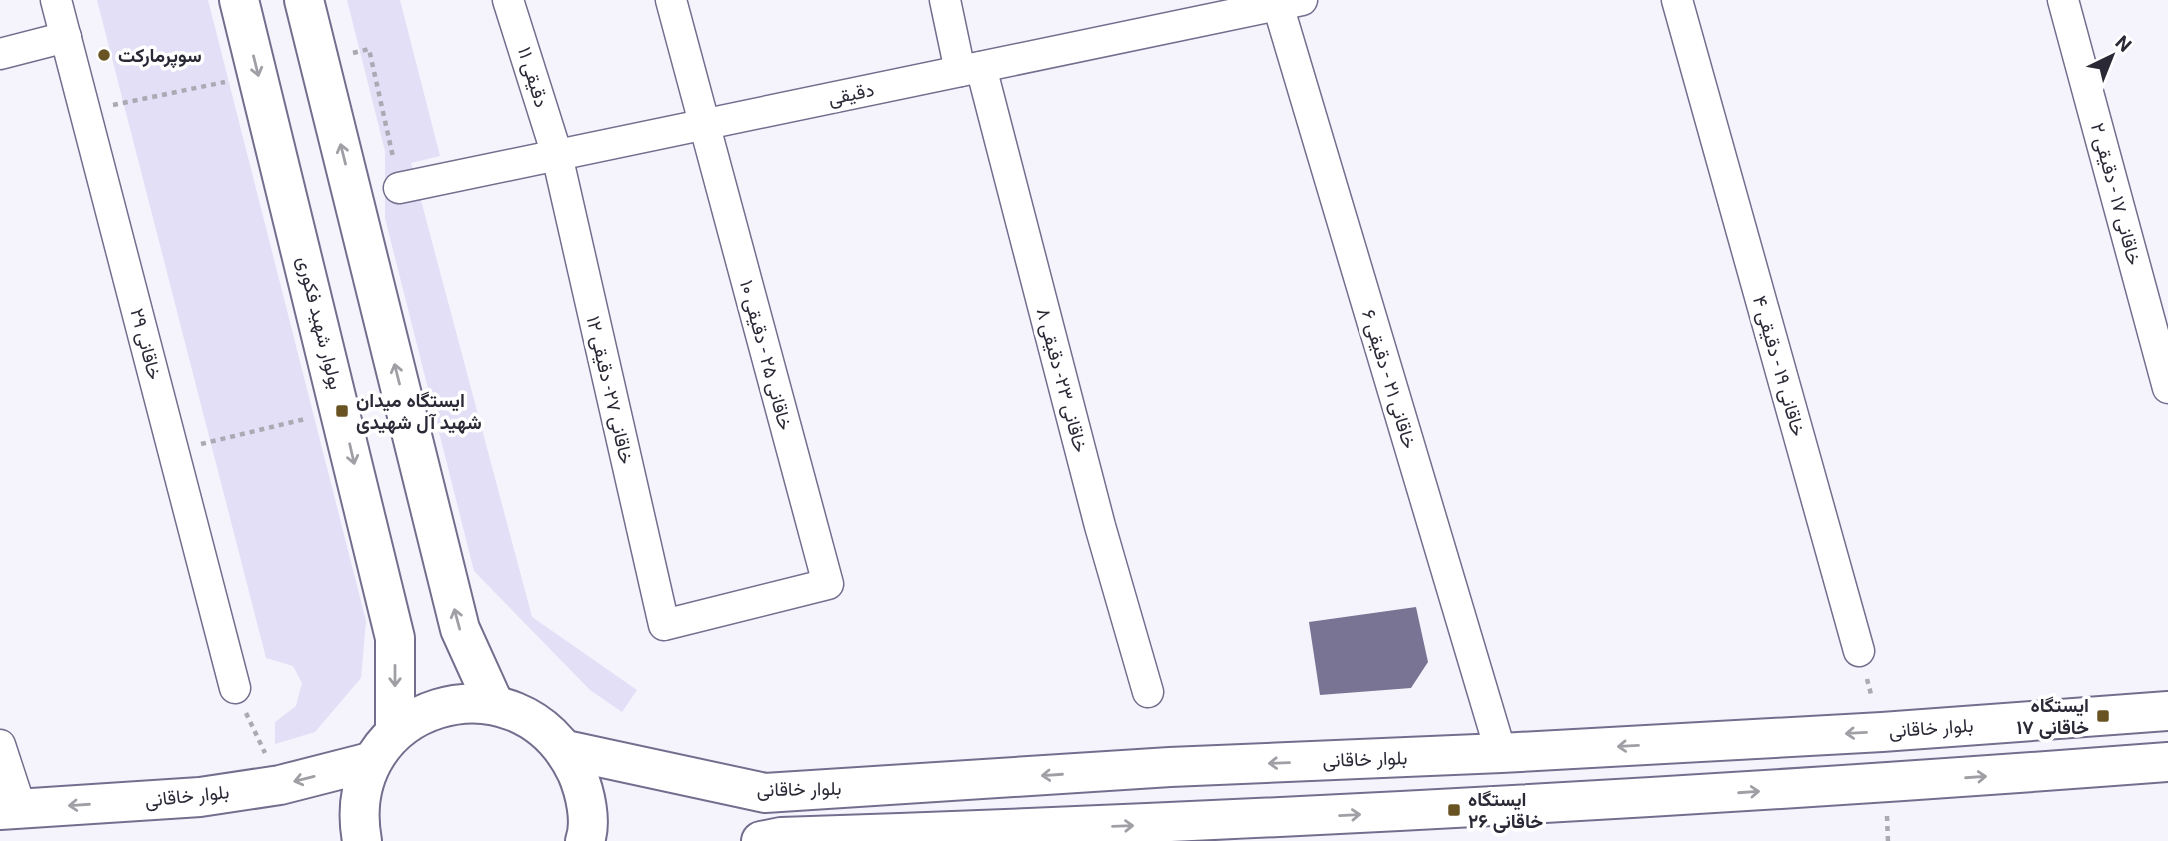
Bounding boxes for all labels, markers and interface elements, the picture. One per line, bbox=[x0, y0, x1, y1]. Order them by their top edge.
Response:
north arrow bbox=[2077, 21, 2147, 91]
text: N bbox=[2111, 31, 2136, 57]
place label: سوپرمارکت bbox=[118, 44, 202, 69]
street label: دقیقی ۱۱ bbox=[513, 44, 553, 110]
marker: سوپرمارکت bbox=[96, 47, 112, 63]
one-way arrow bbox=[250, 54, 263, 77]
street label: دقیقی bbox=[826, 78, 876, 110]
street label: خاقانی ۱۷ - دقیقی ۲ bbox=[2086, 120, 2146, 268]
one-way arrow bbox=[336, 143, 349, 165]
street label: بولوار شهید فکوری bbox=[292, 254, 348, 392]
street label: خاقانی ۲۵ - دقیقی ۱۰ bbox=[735, 277, 797, 433]
street label: خاقانی ۱۹ - دقیقی ۴ bbox=[1748, 293, 1810, 439]
street label: خاقانی ۲۳- دقیقی ۸ bbox=[1032, 305, 1092, 455]
street label: خاقانی ۲۹ bbox=[125, 306, 167, 382]
street label: خاقانی ۲۱ - دقیقی ۶ bbox=[1357, 307, 1421, 451]
street label: خاقانی ۲۷- دقیقی ۱۲ bbox=[582, 314, 638, 466]
one-way arrow bbox=[390, 364, 403, 386]
place label: ایستگاه میدان شهید آل شهیدی bbox=[356, 389, 482, 434]
marker: ایستگاه میدان شهید آل شهیدی bbox=[334, 403, 350, 419]
one-way arrow bbox=[346, 442, 359, 464]
one-way arrow bbox=[450, 608, 463, 630]
one-way arrow bbox=[388, 664, 402, 687]
place label: ایستگاه خاقانی ۱۷ bbox=[2016, 694, 2089, 739]
marker: ایستگاه خاقانی ۱۷ bbox=[2095, 708, 2111, 724]
street label: بلوار خاقانی bbox=[1888, 714, 1974, 742]
one-way arrow bbox=[1844, 727, 1867, 740]
one-way arrow bbox=[1618, 740, 1640, 753]
street label: بلوار خاقانی bbox=[1322, 746, 1408, 772]
one-way arrow bbox=[1268, 756, 1291, 769]
one-way arrow bbox=[1041, 769, 1063, 782]
one-way arrow bbox=[1964, 770, 1986, 783]
one-way arrow bbox=[293, 773, 316, 786]
street label: بلوار خاقانی bbox=[756, 777, 842, 801]
street label: بلوار خاقانی bbox=[144, 780, 230, 812]
one-way arrow bbox=[1737, 786, 1760, 799]
place label: ایستگاه خاقانی ٢۶ bbox=[1468, 788, 1543, 833]
one-way arrow bbox=[68, 799, 90, 812]
marker: ایستگاه خاقانی ٢۶ bbox=[1446, 802, 1462, 818]
one-way arrow bbox=[1339, 809, 1362, 822]
one-way arrow bbox=[1111, 819, 1134, 833]

